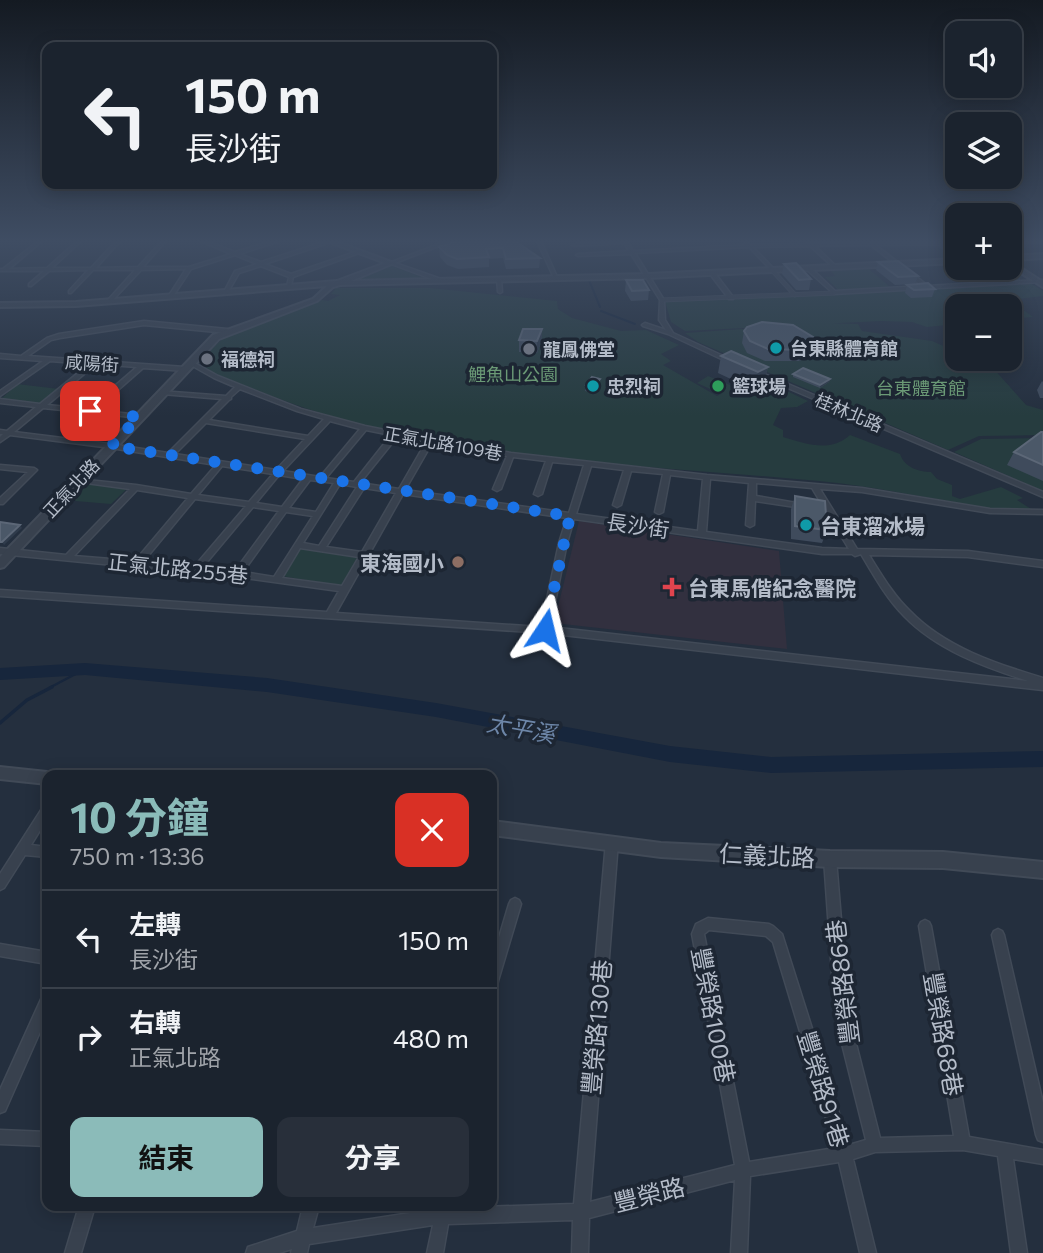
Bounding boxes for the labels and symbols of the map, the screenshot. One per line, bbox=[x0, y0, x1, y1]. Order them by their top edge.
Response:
place label: 台東縣體育館 bbox=[790, 337, 898, 359]
place label: 龍鳳佛堂 bbox=[543, 338, 615, 360]
marker: 台東縣體育館 bbox=[768, 340, 784, 356]
marker: 龍鳳佛堂 bbox=[521, 341, 537, 357]
place label: 福德祠 bbox=[221, 348, 275, 370]
street label: 咸陽街 bbox=[64, 350, 120, 376]
marker: 福德祠 bbox=[199, 351, 215, 367]
park label: 鯉魚山公園 bbox=[468, 363, 558, 385]
place label: 忠烈祠 bbox=[607, 375, 661, 397]
place label: 籃球場 bbox=[732, 375, 786, 397]
park label: 台東體育館 bbox=[876, 377, 966, 399]
marker: 忠烈祠 bbox=[585, 378, 601, 394]
marker: 籃球場 bbox=[710, 378, 726, 394]
pin bbox=[60, 381, 120, 441]
street label: 桂林北路 bbox=[812, 388, 886, 436]
street label: 正氣北路109巷 bbox=[382, 422, 504, 464]
street label: 正氣北路 bbox=[38, 454, 104, 522]
street label: 長沙街 bbox=[605, 508, 671, 542]
place label: 台東溜冰場 bbox=[820, 513, 925, 538]
marker: 台東溜冰場 bbox=[798, 517, 814, 533]
street label: 正氣北路255巷 bbox=[107, 548, 249, 588]
place label: 東海國小 bbox=[360, 550, 444, 575]
marker: 東海國小 bbox=[450, 554, 466, 570]
place label: 台東馬偕紀念醫院 bbox=[688, 575, 856, 600]
marker: 台東馬偕紀念醫院 bbox=[662, 577, 682, 597]
position arrow bbox=[508, 593, 582, 667]
water label: 太平溪 bbox=[485, 708, 560, 748]
street label: 仁義北路 bbox=[718, 838, 816, 872]
street label: 豐榮路86巷 bbox=[820, 918, 864, 1046]
street label: 豐榮路100巷 bbox=[687, 945, 741, 1085]
street label: 豐榮路130巷 bbox=[576, 958, 616, 1096]
street label: 豐榮路68巷 bbox=[919, 970, 969, 1098]
street label: 豐榮路91巷 bbox=[792, 1027, 856, 1151]
street label: 豐榮路 bbox=[611, 1171, 687, 1217]

